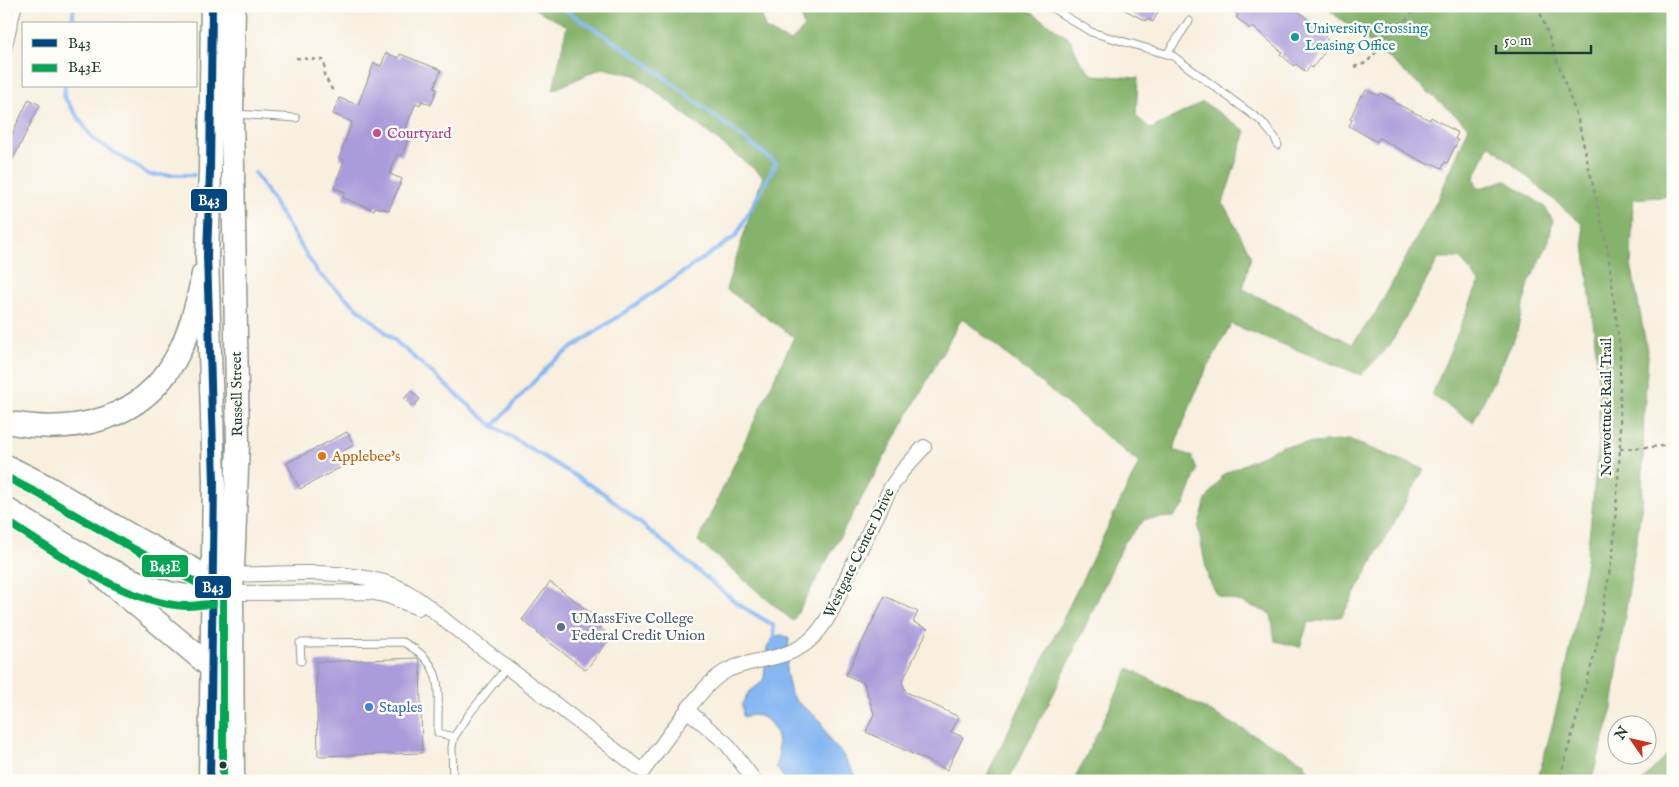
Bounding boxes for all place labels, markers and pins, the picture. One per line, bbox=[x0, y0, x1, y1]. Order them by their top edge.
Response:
place label: University Crossing Leasing Office bbox=[1305, 19, 1429, 55]
marker: University Crossing Leasing Office bbox=[1289, 31, 1301, 43]
place label: Courtyard bbox=[387, 124, 452, 143]
marker: Courtyard bbox=[371, 127, 383, 139]
place label: Applebee's bbox=[331, 447, 400, 466]
marker: Applebee's bbox=[316, 450, 328, 462]
place label: UMassFive College Federal Credit Union bbox=[571, 609, 705, 645]
marker: UMassFive College Federal Credit Union bbox=[555, 621, 567, 633]
place label: Staples bbox=[379, 698, 423, 717]
marker: Staples bbox=[363, 701, 375, 713]
unlabelled marker bbox=[218, 760, 228, 770]

